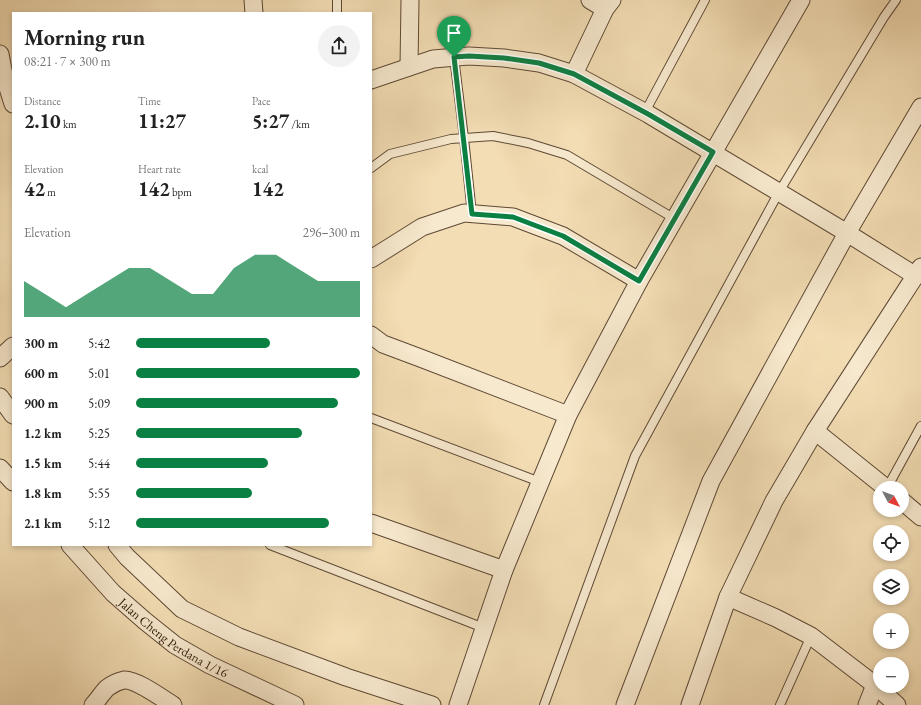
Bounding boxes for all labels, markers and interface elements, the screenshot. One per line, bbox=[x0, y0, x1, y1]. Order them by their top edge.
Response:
pin bbox=[437, 16, 471, 57]
icon: arrive bbox=[443, 22, 465, 44]
text: Morning run bbox=[24, 23, 145, 52]
button: share bbox=[318, 25, 360, 67]
text: 08:21 · 7 × 300 m bbox=[24, 53, 111, 70]
text: Distance bbox=[24, 94, 61, 108]
text: Time bbox=[138, 94, 161, 108]
text: Pace bbox=[252, 94, 270, 108]
text: 2.10 bbox=[24, 108, 61, 134]
text: 11:27 bbox=[138, 108, 186, 134]
text: 5:27 bbox=[252, 108, 289, 134]
text: km bbox=[61, 117, 77, 131]
text: /km bbox=[289, 117, 310, 131]
text: Elevation bbox=[24, 162, 64, 176]
text: Heart rate bbox=[138, 162, 181, 176]
text: kcal bbox=[252, 162, 269, 176]
text: 42 bbox=[24, 176, 45, 202]
text: 142 bbox=[138, 176, 170, 202]
text: 142 bbox=[252, 176, 284, 202]
text: m bbox=[45, 185, 56, 199]
text: bpm bbox=[170, 185, 192, 199]
text: Elevation bbox=[24, 224, 71, 241]
text: 296–300 m bbox=[303, 224, 360, 241]
text: 300 m bbox=[24, 335, 58, 352]
text: 5:42 bbox=[88, 335, 110, 352]
text: 600 m bbox=[24, 365, 58, 382]
text: 5:01 bbox=[88, 365, 110, 382]
text: 900 m bbox=[24, 395, 58, 412]
text: 5:09 bbox=[88, 395, 110, 412]
text: 1.2 km bbox=[24, 425, 62, 442]
text: 5:25 bbox=[88, 425, 110, 442]
text: 1.5 km bbox=[24, 455, 62, 472]
text: 5:44 bbox=[88, 455, 110, 472]
north arrow bbox=[873, 481, 909, 517]
map controls bbox=[873, 481, 909, 693]
text: 1.8 km bbox=[24, 485, 62, 502]
text: 5:55 bbox=[88, 485, 110, 502]
text: 2.1 km bbox=[24, 515, 62, 532]
text: 5:12 bbox=[88, 515, 110, 532]
button: locate bbox=[873, 525, 909, 561]
button: layers bbox=[873, 569, 909, 605]
street label: Jalan Cheng Perdana 1/16 bbox=[115, 593, 231, 681]
button: + bbox=[873, 613, 909, 649]
button: − bbox=[873, 657, 909, 693]

